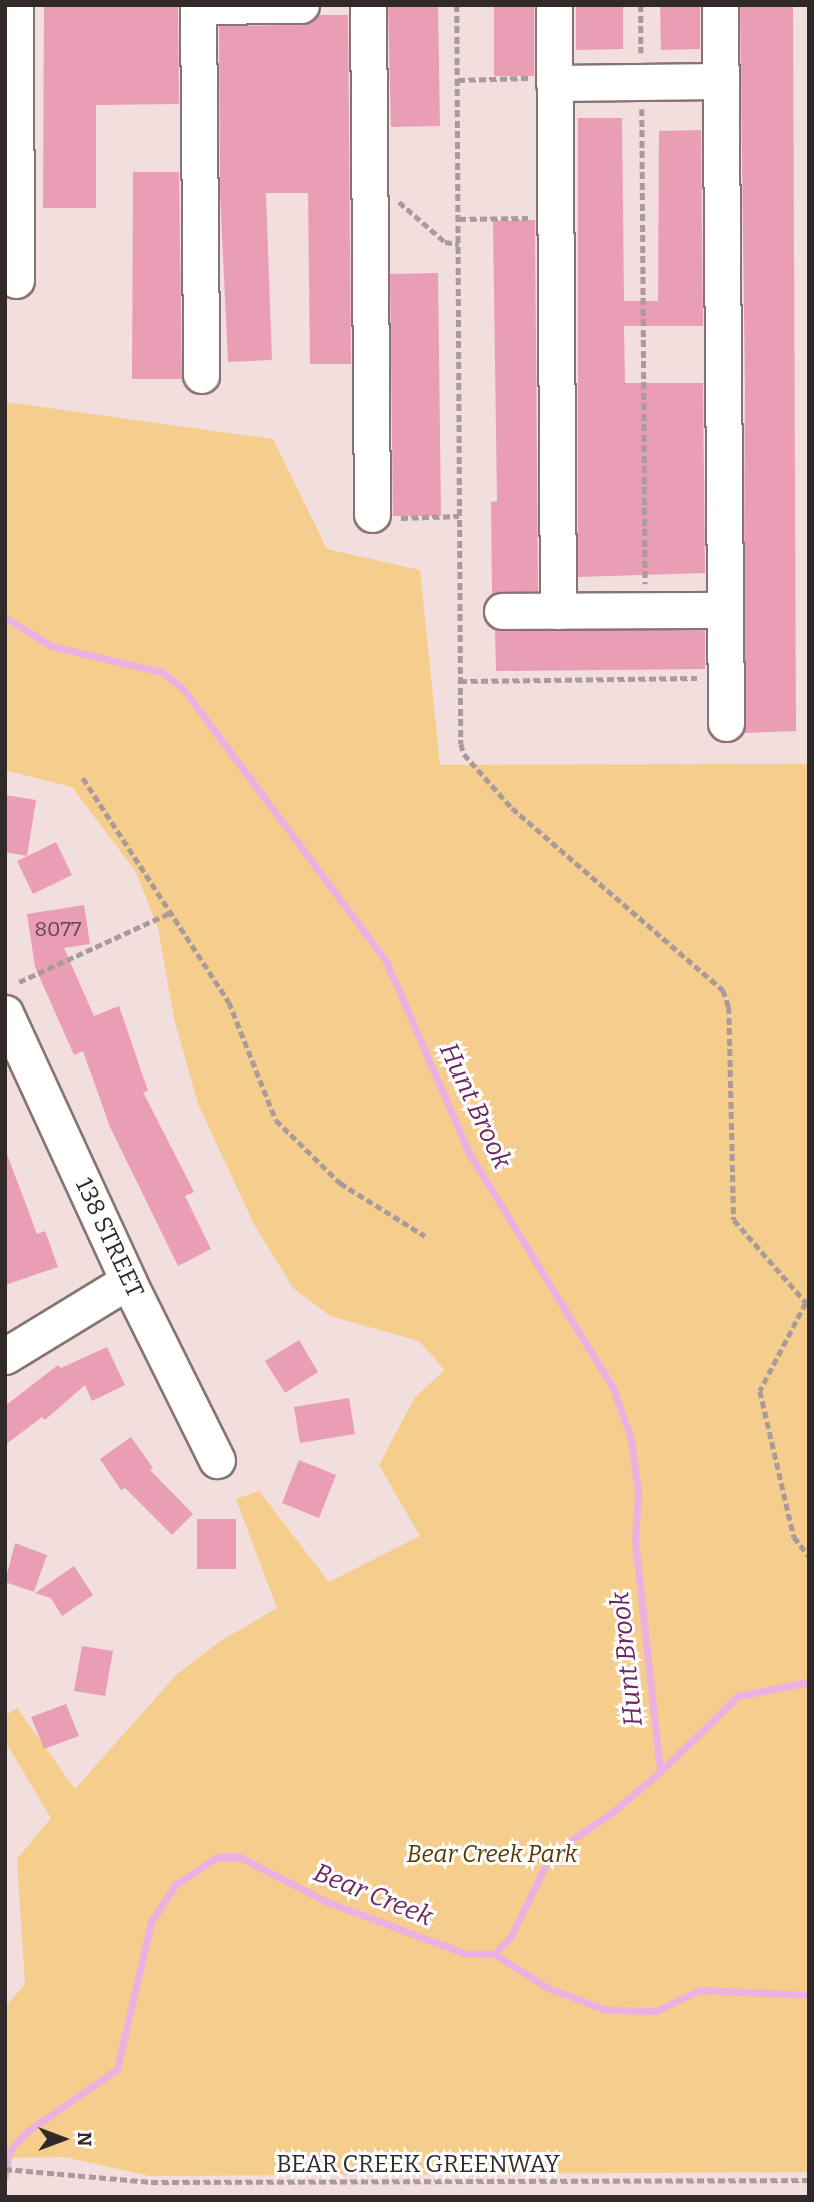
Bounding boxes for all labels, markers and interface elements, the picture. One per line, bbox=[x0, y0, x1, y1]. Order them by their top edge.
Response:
house number: 8077 bbox=[34, 916, 82, 942]
water label: Hunt Brook bbox=[432, 1038, 518, 1174]
street label: 138 STREET bbox=[69, 1174, 149, 1302]
water label: Hunt Brook bbox=[604, 1590, 650, 1728]
park label: Bear Creek Park bbox=[407, 1841, 577, 1869]
water label: Bear Creek bbox=[309, 1857, 437, 1933]
north arrow bbox=[28, 2104, 98, 2174]
text: N bbox=[73, 2132, 96, 2146]
street label: BEAR CREEK GREENWAY bbox=[276, 2151, 560, 2179]

